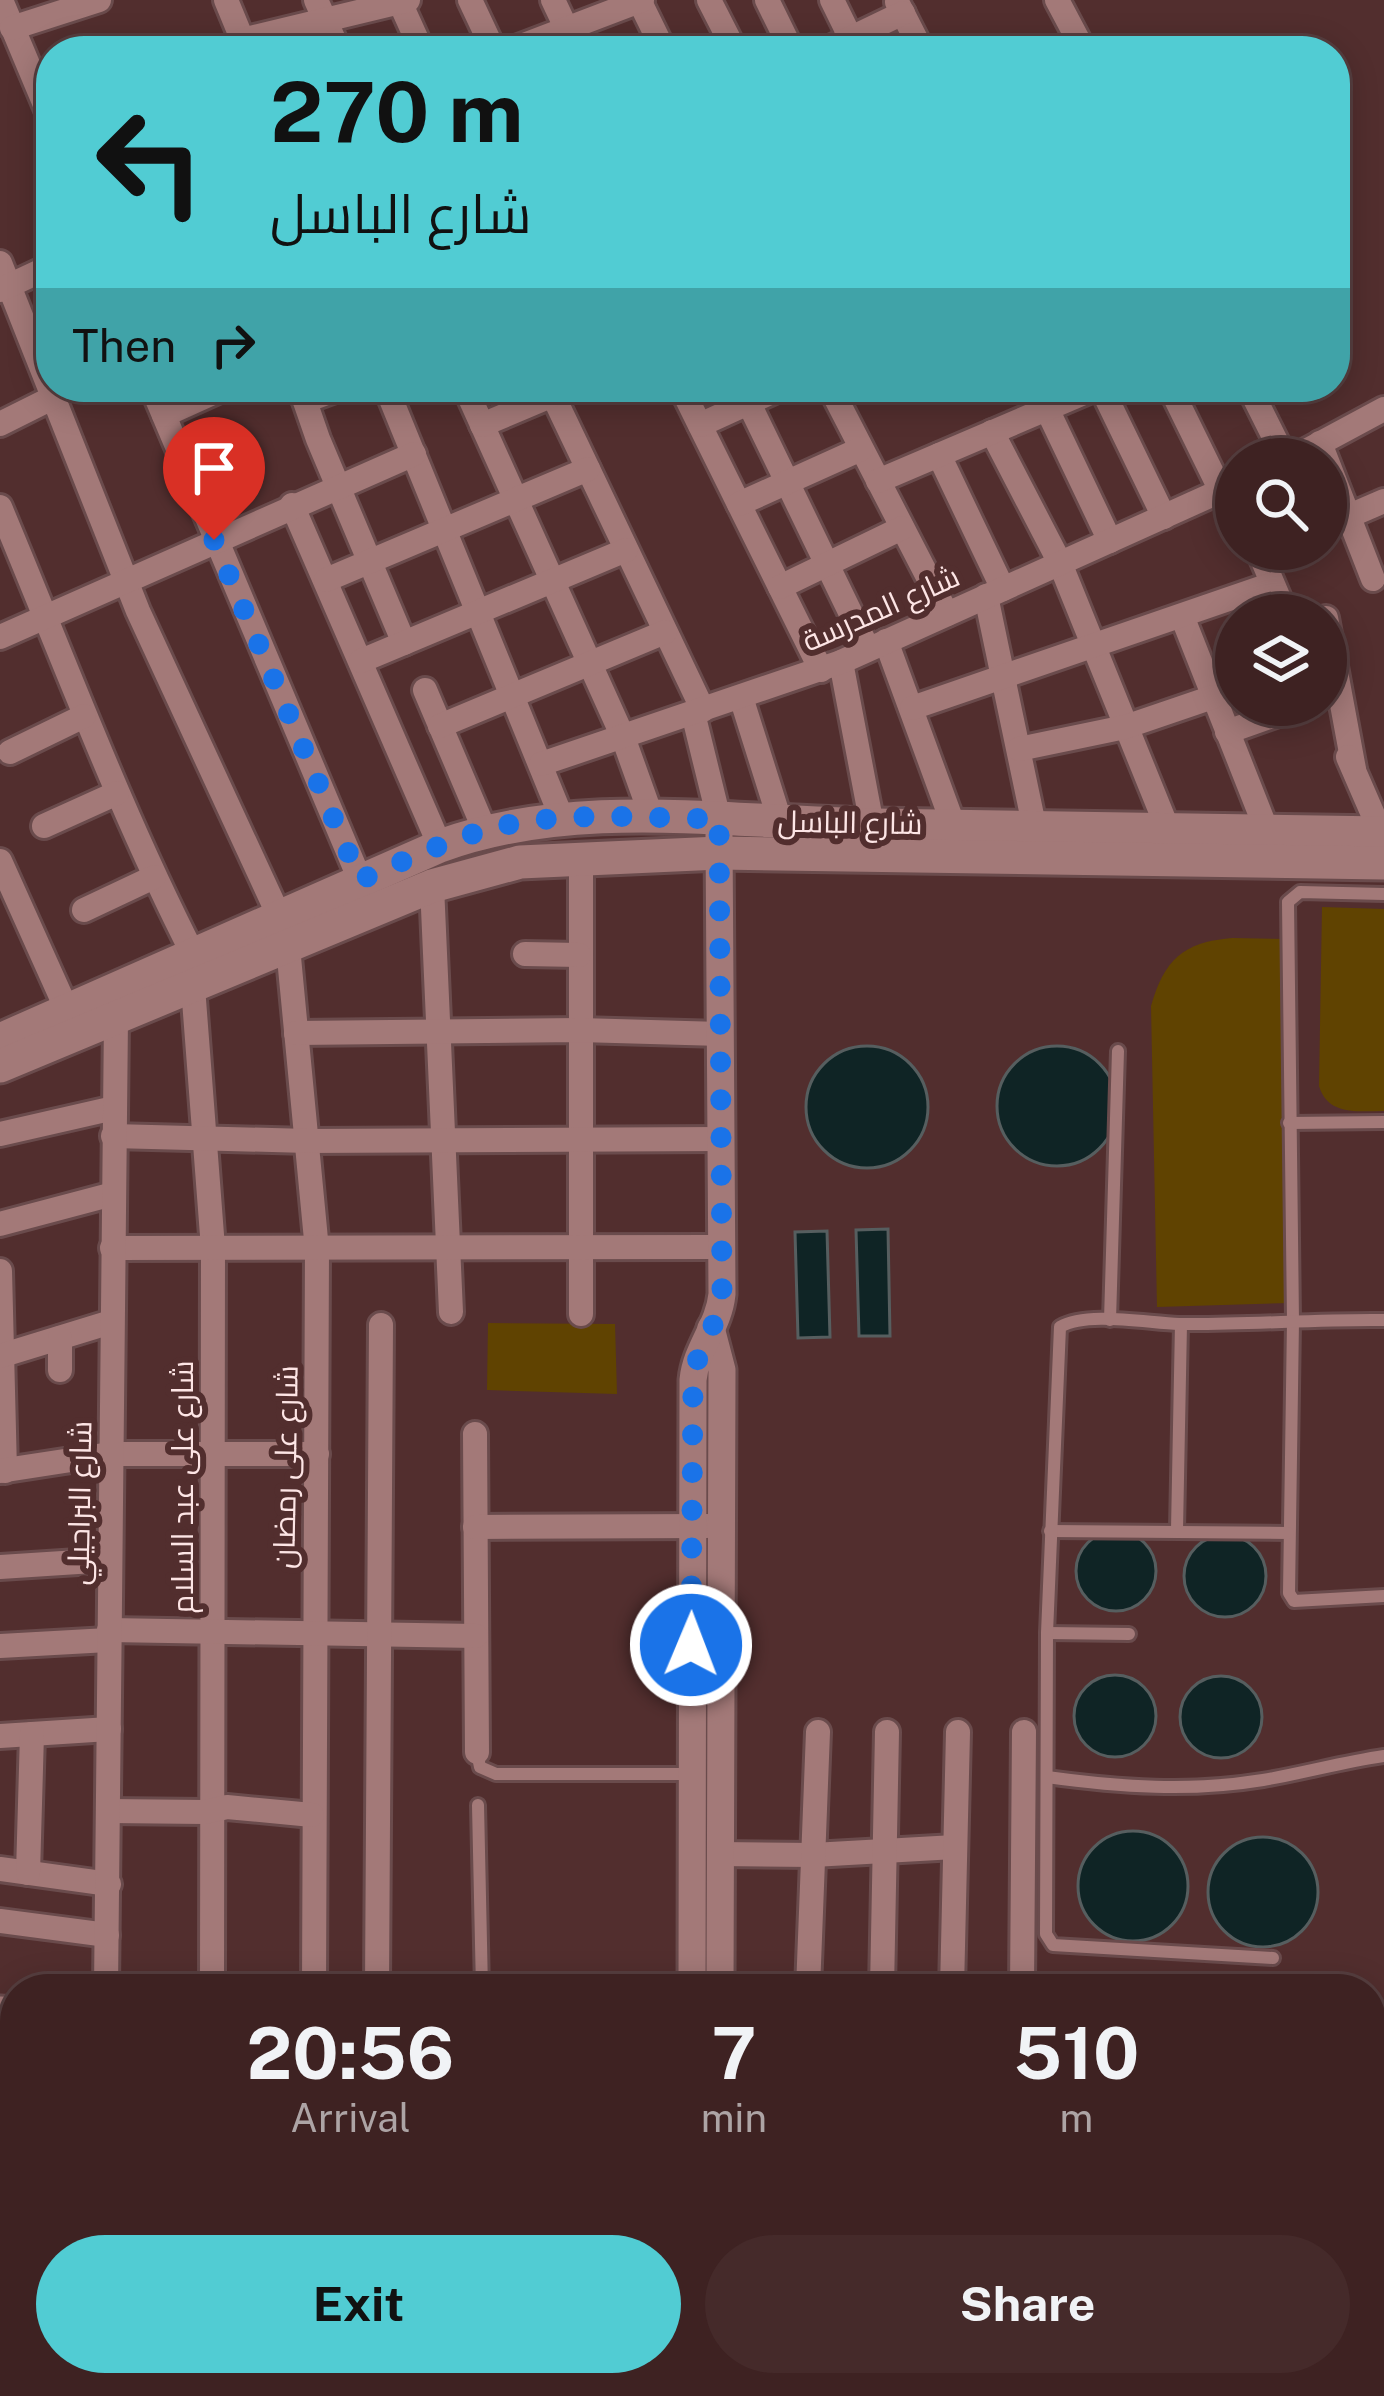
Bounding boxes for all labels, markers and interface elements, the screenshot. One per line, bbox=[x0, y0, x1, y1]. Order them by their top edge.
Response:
text: 270 m bbox=[270, 62, 523, 161]
icon: left bbox=[72, 84, 228, 240]
text: شارع الباسل bbox=[270, 182, 531, 245]
icon: right bbox=[200, 312, 266, 378]
text: Then bbox=[72, 319, 176, 372]
pin bbox=[163, 417, 265, 540]
icon: arrive bbox=[181, 435, 247, 501]
map controls bbox=[1215, 438, 1347, 726]
button: search bbox=[1215, 438, 1347, 570]
street label: شارع المدرسة bbox=[797, 557, 966, 661]
button: layers bbox=[1215, 594, 1347, 726]
street label: شارع الباسل bbox=[777, 803, 923, 844]
street label: شارع على عبد السلام bbox=[164, 1361, 203, 1613]
street label: شارع على رمضان bbox=[265, 1365, 308, 1569]
street label: شارع البراجيلي bbox=[60, 1420, 104, 1586]
position arrow bbox=[628, 1582, 754, 1708]
text: 20:56 bbox=[247, 2011, 454, 2095]
text: 7 bbox=[711, 2011, 756, 2095]
text: 510 bbox=[1014, 2011, 1139, 2095]
text: Arrival bbox=[290, 2095, 411, 2141]
text: min bbox=[701, 2095, 767, 2141]
text: m bbox=[1060, 2095, 1093, 2141]
button: Exit bbox=[36, 2235, 681, 2373]
button: Share bbox=[705, 2235, 1350, 2373]

